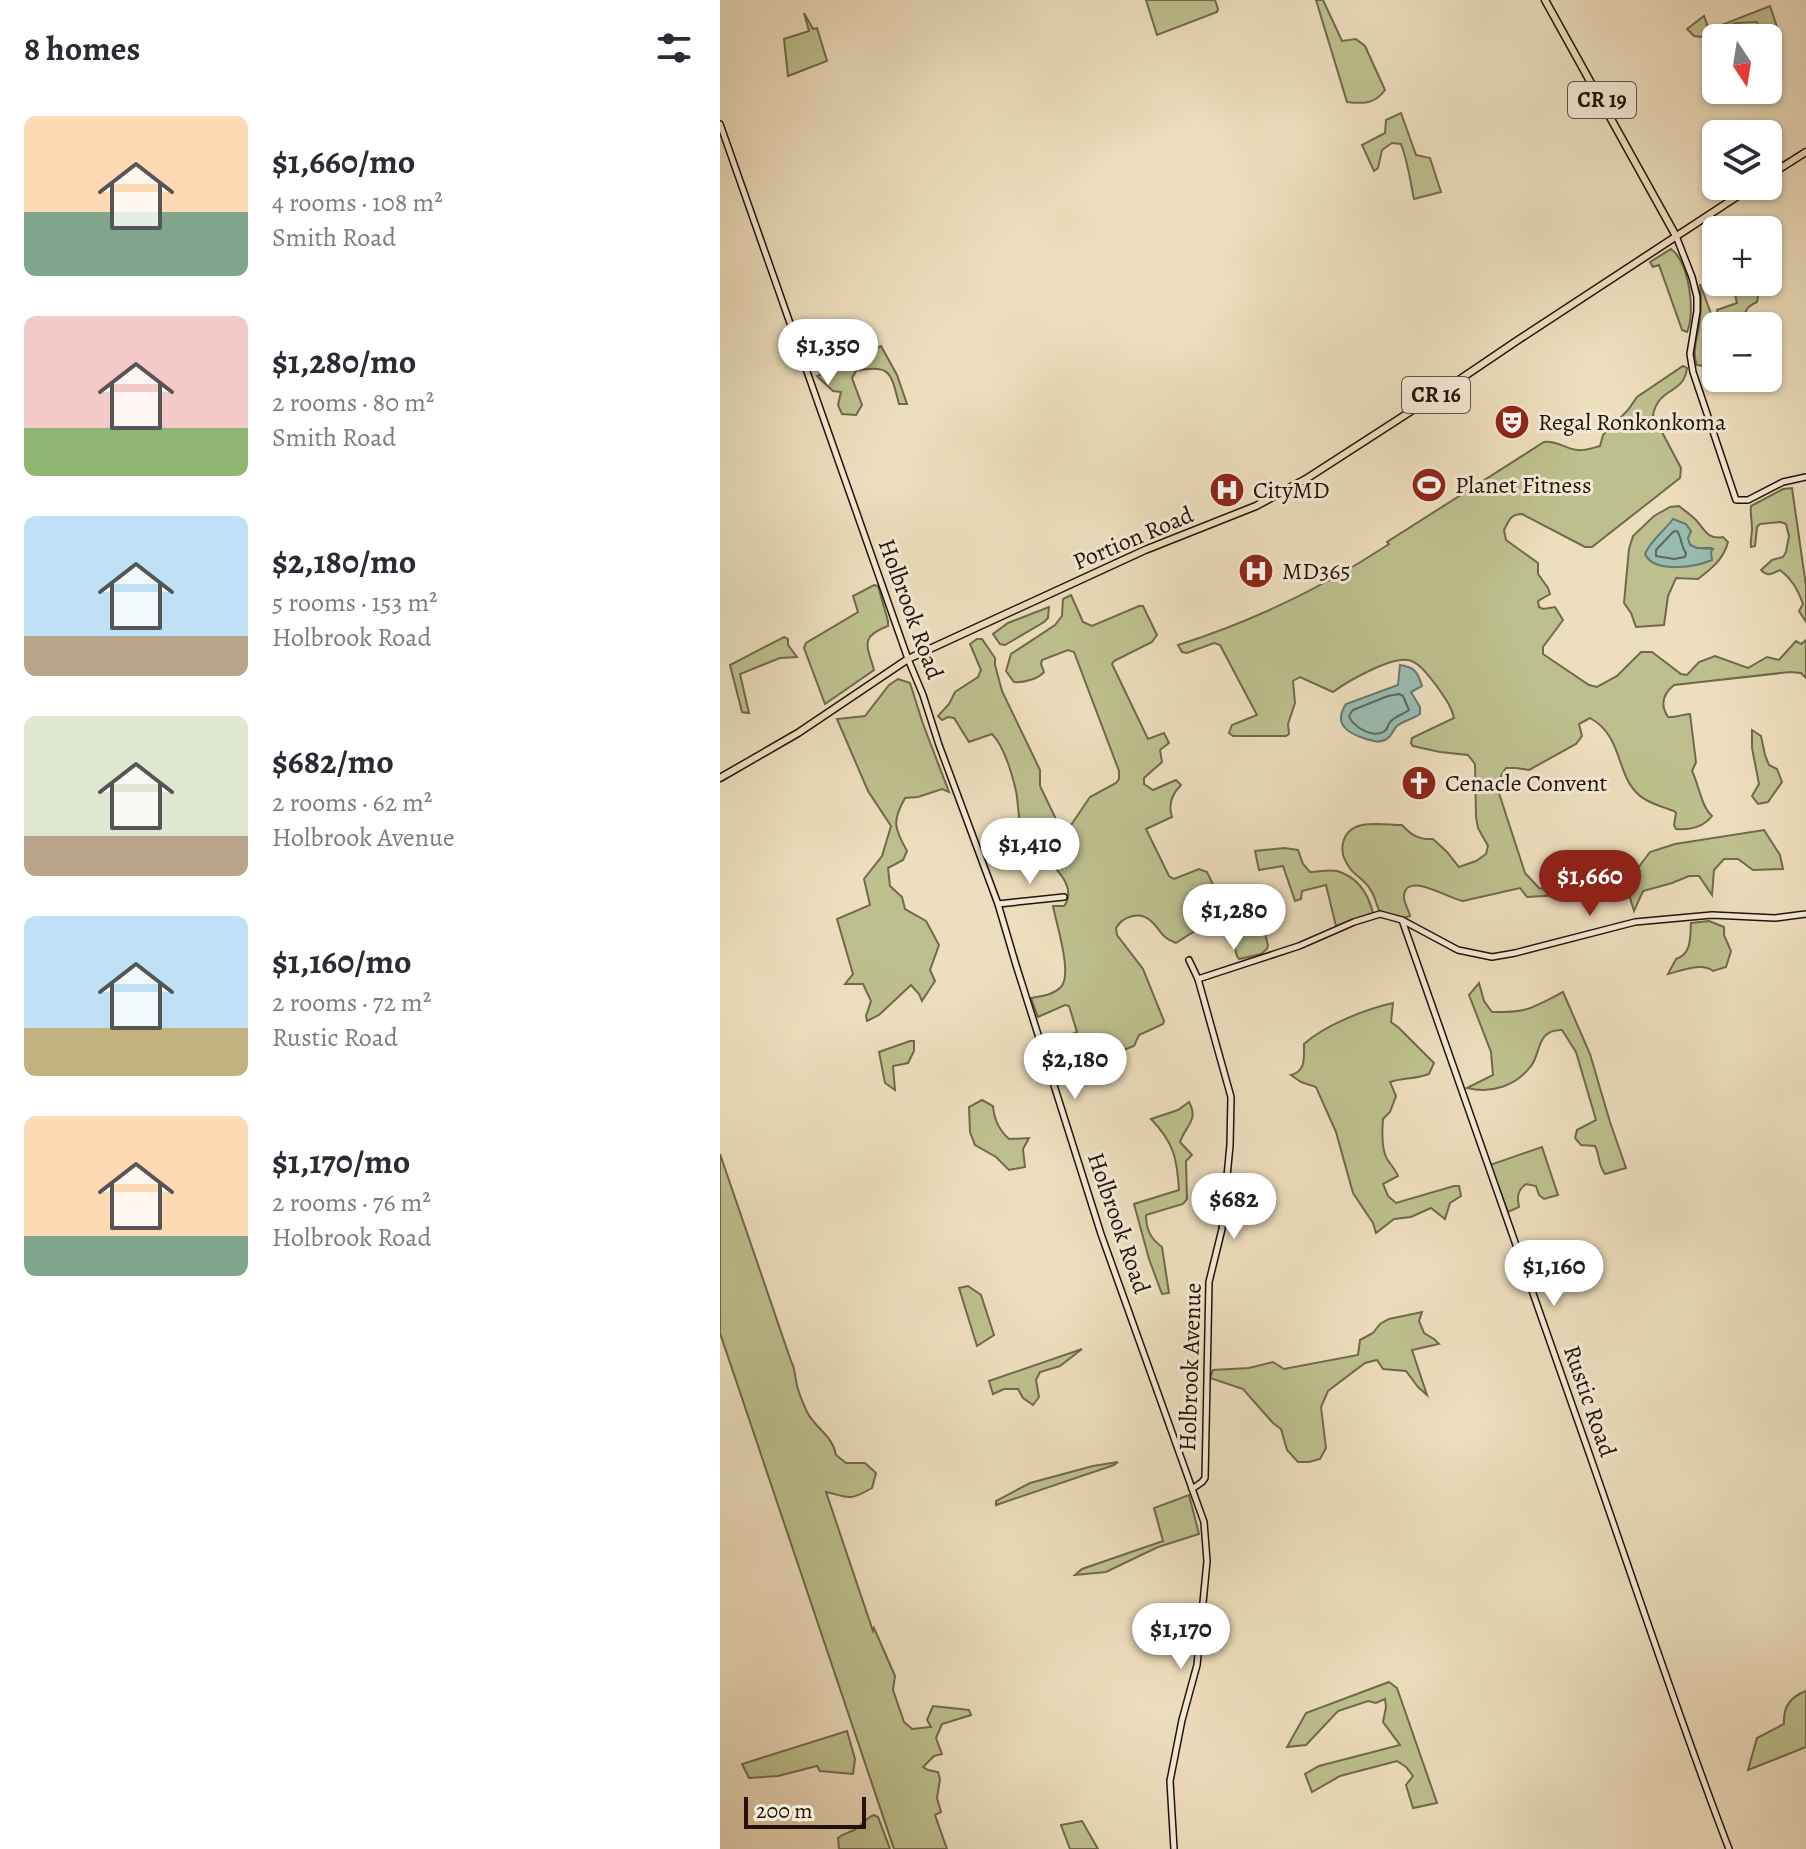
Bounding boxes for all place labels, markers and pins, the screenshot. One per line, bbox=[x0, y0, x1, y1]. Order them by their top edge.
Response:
pin: $1,350 bbox=[763, 319, 893, 387]
theatre icon: Regal Ronkonkoma bbox=[1493, 403, 1531, 441]
place label: Regal Ronkonkoma bbox=[1538, 406, 1727, 438]
sports icon: Planet Fitness bbox=[1410, 466, 1448, 504]
place label: Planet Fitness bbox=[1455, 469, 1592, 501]
hospital icon: CityMD bbox=[1208, 471, 1246, 509]
place label: CityMD bbox=[1253, 474, 1330, 506]
hospital icon: MD365 bbox=[1237, 552, 1275, 590]
place label: MD365 bbox=[1282, 555, 1351, 587]
church icon: Cenacle Convent bbox=[1400, 764, 1438, 802]
place label: Cenacle Convent bbox=[1445, 767, 1608, 799]
pin: $1,410 bbox=[965, 818, 1095, 886]
pin: $1,660 bbox=[1525, 850, 1655, 918]
pin: $1,280 bbox=[1169, 884, 1299, 952]
pin: $2,180 bbox=[1010, 1033, 1140, 1101]
pin: $682 bbox=[1187, 1173, 1281, 1241]
pin: $1,160 bbox=[1489, 1240, 1619, 1308]
pin: $1,170 bbox=[1116, 1603, 1246, 1671]

